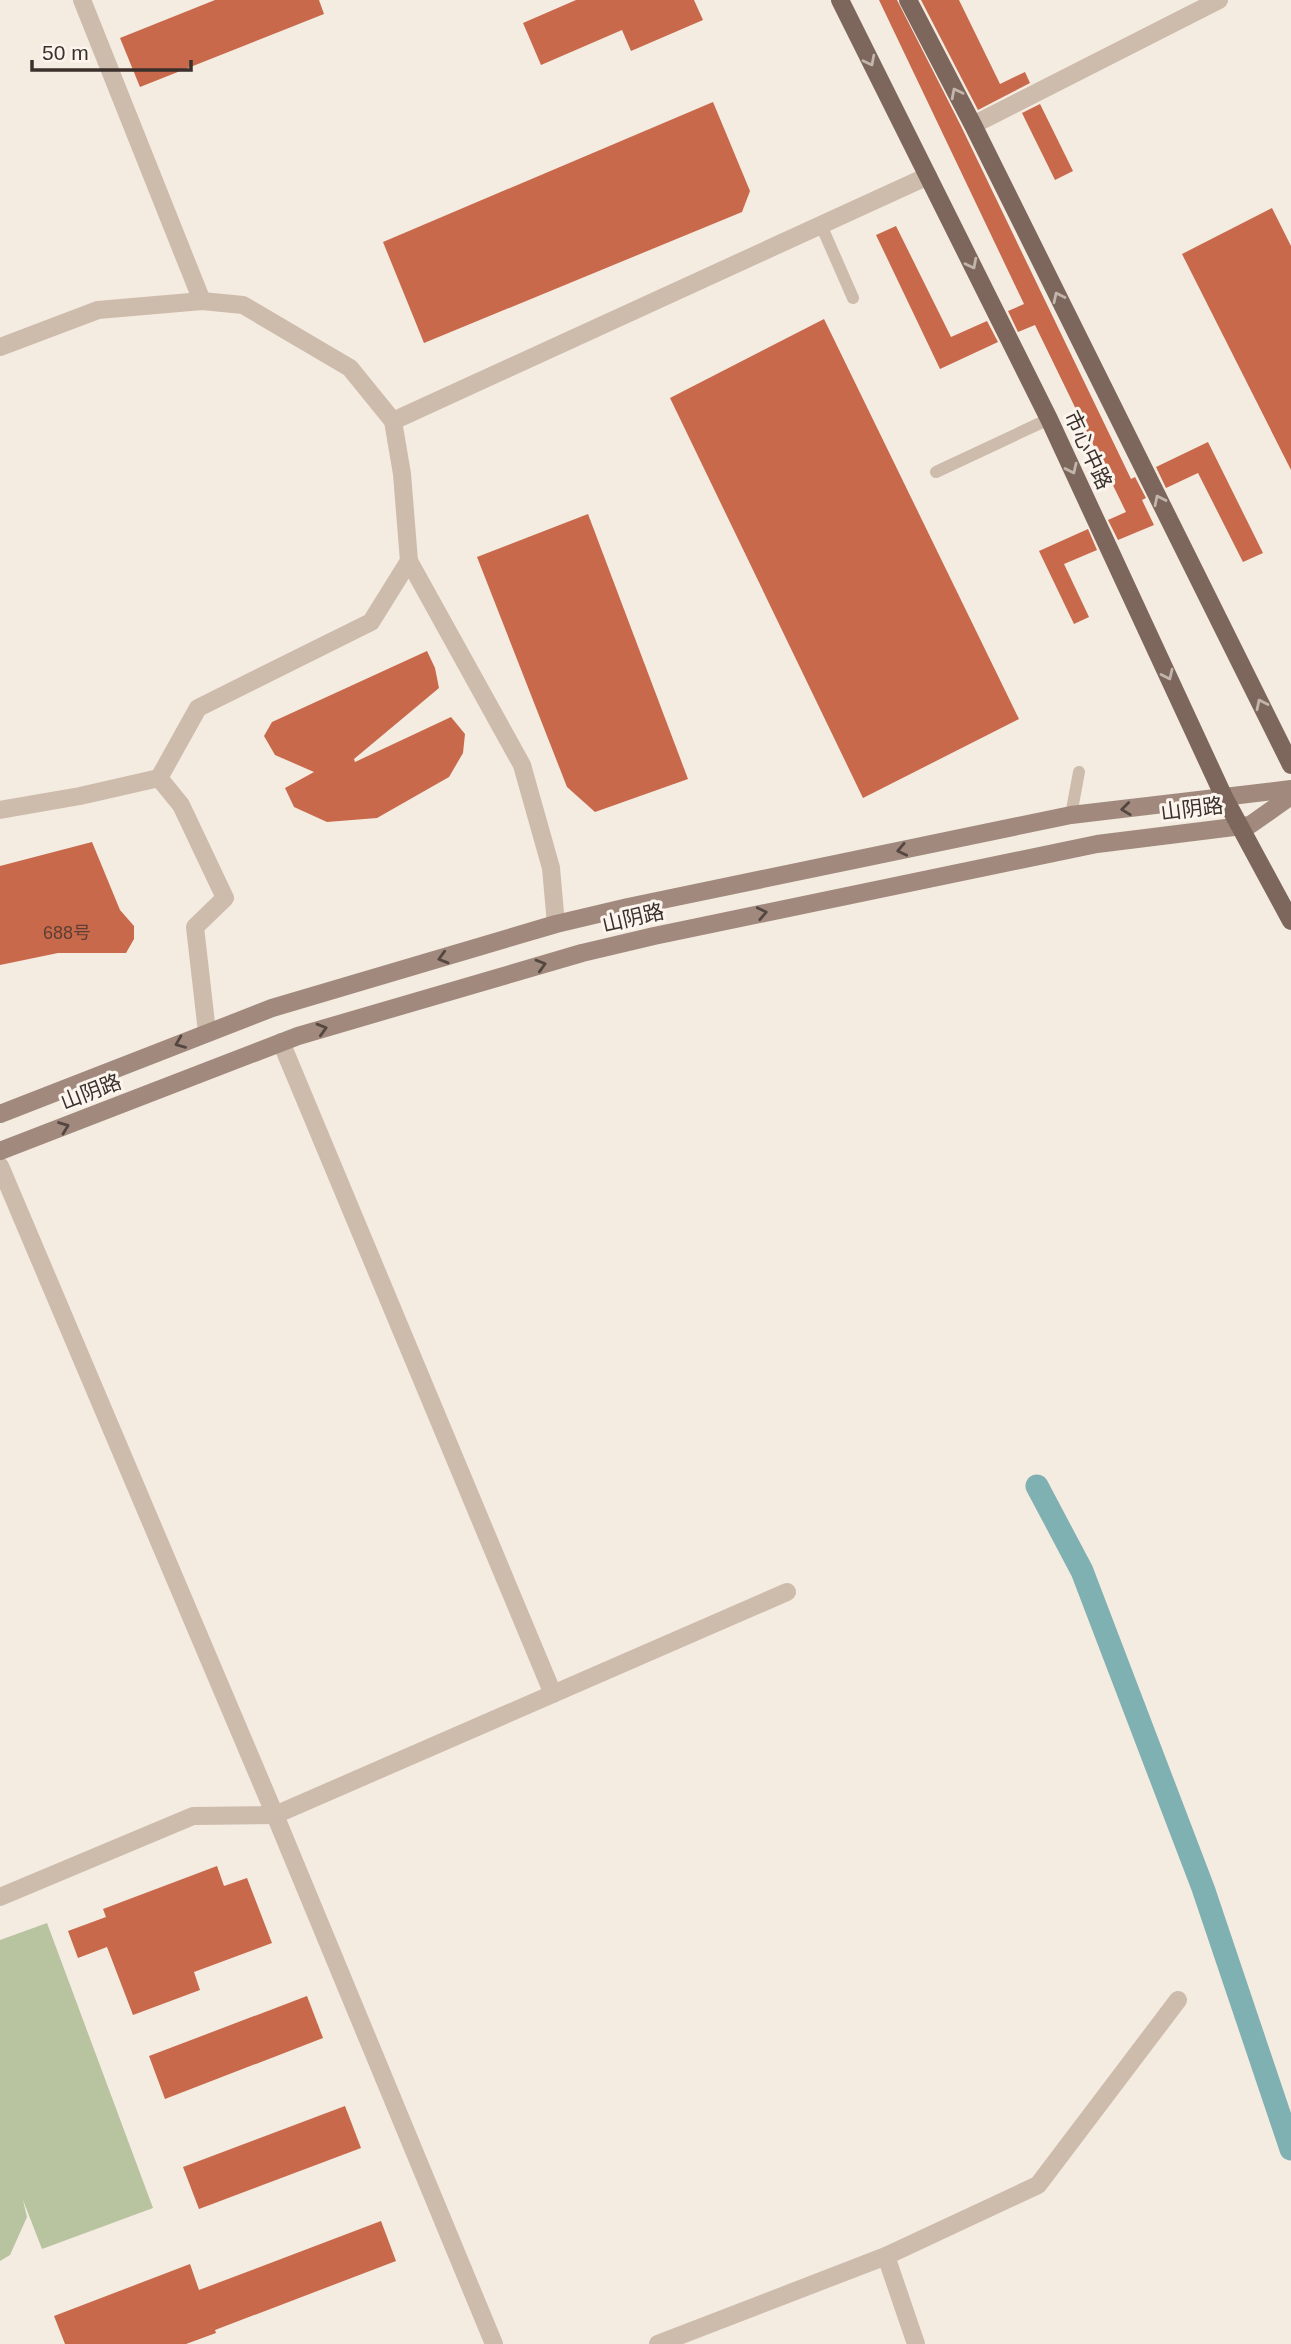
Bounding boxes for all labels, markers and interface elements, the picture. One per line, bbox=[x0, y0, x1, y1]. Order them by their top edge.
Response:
scale bar bbox=[32, 28, 191, 72]
text: 50 m bbox=[42, 41, 89, 64]
one-way arrow bbox=[862, 54, 876, 66]
one-way arrow bbox=[951, 88, 965, 100]
one-way arrow bbox=[964, 257, 978, 269]
one-way arrow bbox=[1053, 292, 1067, 304]
street label: 市心中路 bbox=[1060, 407, 1117, 493]
one-way arrow bbox=[1064, 462, 1078, 474]
one-way arrow bbox=[1154, 495, 1168, 508]
one-way arrow bbox=[1160, 668, 1174, 680]
one-way arrow bbox=[1255, 699, 1269, 711]
street label: 山阴路 bbox=[1159, 793, 1225, 824]
one-way arrow bbox=[1120, 801, 1132, 816]
one-way arrow bbox=[896, 842, 908, 857]
street label: 山阴路 bbox=[600, 899, 666, 936]
one-way arrow bbox=[756, 907, 768, 922]
house number: 688号 bbox=[43, 923, 91, 943]
one-way arrow bbox=[437, 949, 449, 964]
one-way arrow bbox=[534, 959, 546, 974]
one-way arrow bbox=[316, 1023, 328, 1038]
one-way arrow bbox=[174, 1034, 186, 1048]
street label: 山阴路 bbox=[57, 1070, 124, 1114]
one-way arrow bbox=[57, 1121, 69, 1135]

